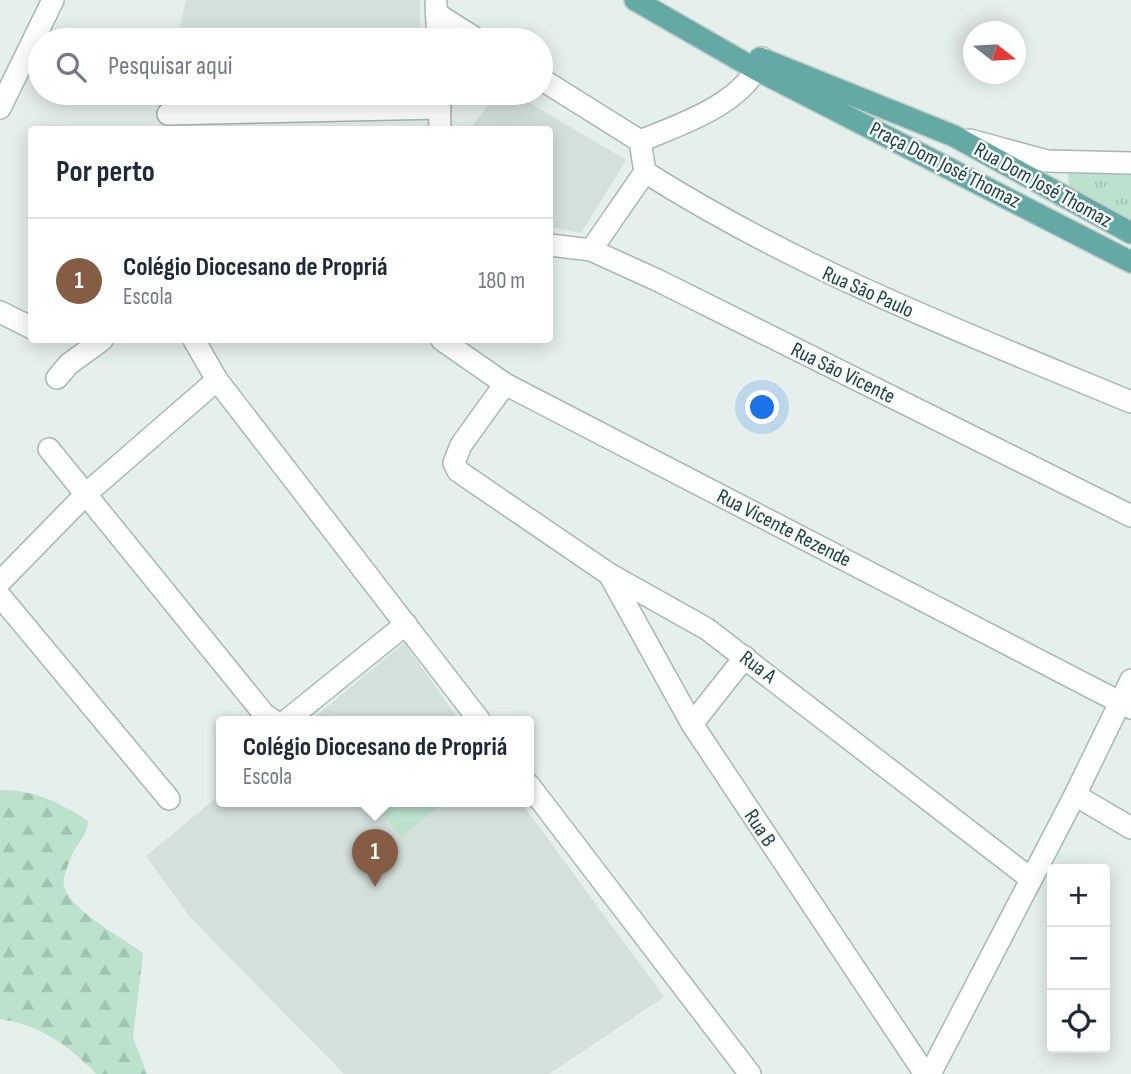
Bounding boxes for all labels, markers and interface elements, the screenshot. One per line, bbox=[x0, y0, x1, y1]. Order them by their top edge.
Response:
north arrow bbox=[963, 21, 1026, 84]
search box bbox=[28, 28, 553, 105]
icon: search bbox=[52, 48, 90, 86]
text: Pesquisar aqui bbox=[108, 51, 233, 82]
street label: Praça Dom José Thomaz bbox=[866, 116, 1025, 214]
street label: Rua Dom José Thomaz bbox=[970, 137, 1116, 233]
text: Por perto bbox=[56, 154, 155, 190]
text: Colégio Diocesano de Propriá bbox=[123, 252, 388, 283]
street label: Rua São Paulo bbox=[819, 261, 917, 323]
text: 1 bbox=[74, 267, 84, 295]
text: 180 m bbox=[478, 267, 525, 295]
text: Escola bbox=[123, 283, 173, 311]
street label: Rua São Vicente bbox=[787, 337, 899, 409]
your location bbox=[745, 390, 779, 424]
street label: Rua Vicente Rezende bbox=[713, 484, 855, 572]
street label: Rua A bbox=[735, 645, 782, 689]
popup bbox=[216, 716, 534, 807]
text: Colégio Diocesano de Propriá bbox=[243, 732, 507, 763]
text: Escola bbox=[243, 763, 292, 791]
street label: Rua B bbox=[739, 805, 781, 851]
pin: 1 bbox=[352, 829, 398, 887]
map controls bbox=[1047, 864, 1110, 1053]
button: + bbox=[1047, 864, 1110, 927]
button: − bbox=[1047, 927, 1110, 990]
button: locate bbox=[1047, 990, 1110, 1053]

